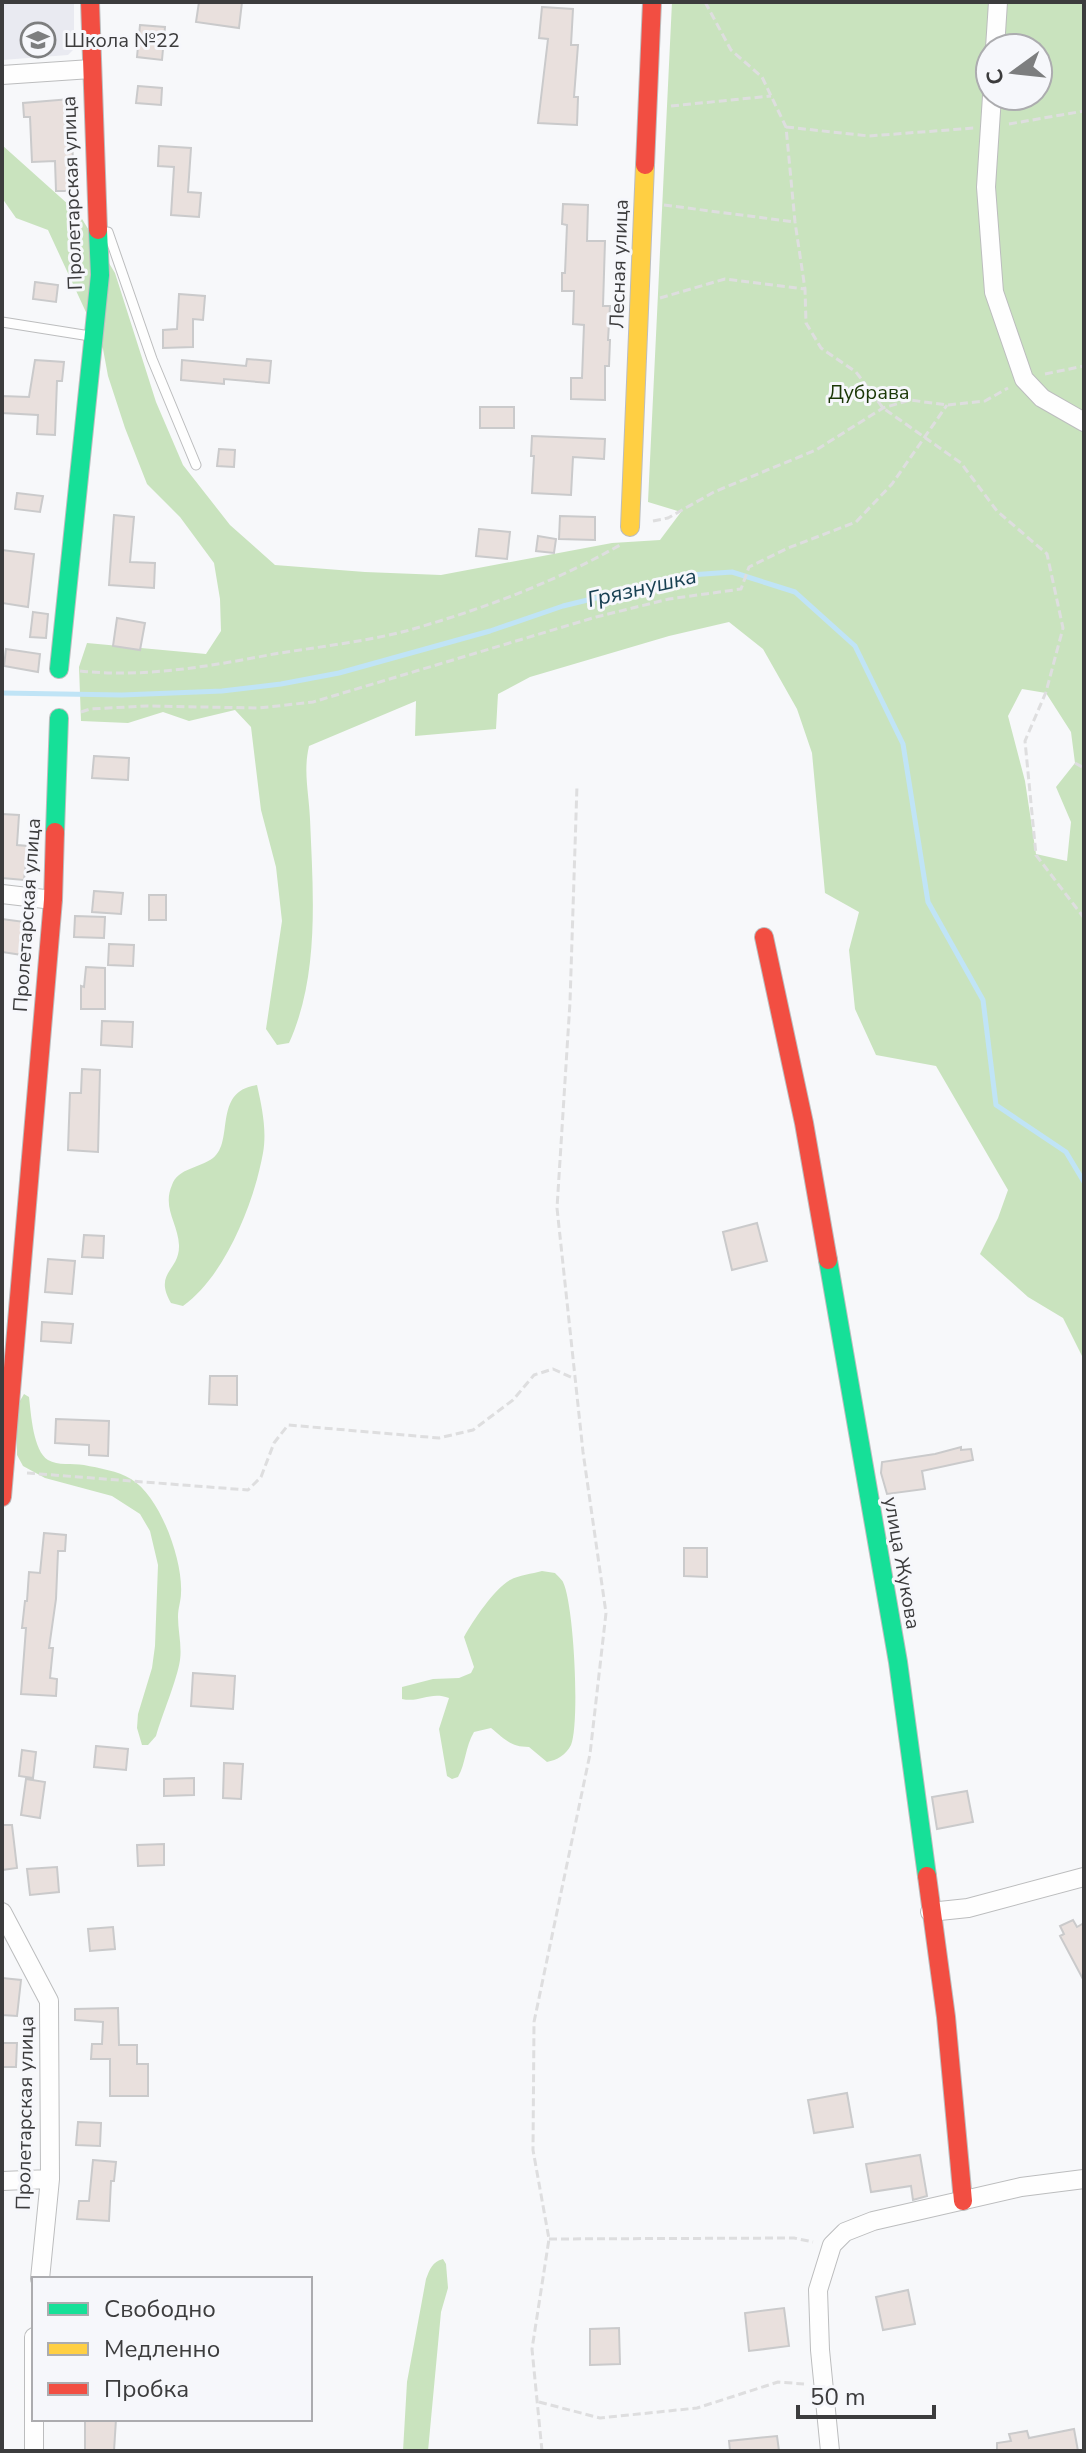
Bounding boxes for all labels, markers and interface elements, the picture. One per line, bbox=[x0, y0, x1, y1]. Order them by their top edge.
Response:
school or university icon: Школа №22 bbox=[19, 21, 57, 59]
place label: Школа №22 bbox=[64, 27, 180, 54]
north arrow bbox=[974, 32, 1054, 112]
text: С bbox=[979, 66, 1012, 88]
street label: Пролетарская улица bbox=[55, 95, 89, 291]
street label: Лесная улица bbox=[603, 199, 635, 329]
park label: Дубрава bbox=[828, 379, 910, 406]
water label: Грязнушка bbox=[584, 561, 700, 615]
street label: Пролетарская улица bbox=[7, 817, 47, 1013]
street label: улица Жукова bbox=[877, 1495, 927, 1631]
street label: Пролетарская улица bbox=[10, 2016, 40, 2210]
legend bbox=[32, 2277, 312, 2421]
text: Свободно bbox=[104, 2293, 216, 2325]
text: Медленно bbox=[104, 2333, 220, 2365]
scale bar bbox=[798, 2369, 934, 2419]
text: Пробка bbox=[104, 2373, 189, 2405]
text: 50 m bbox=[810, 2381, 866, 2413]

